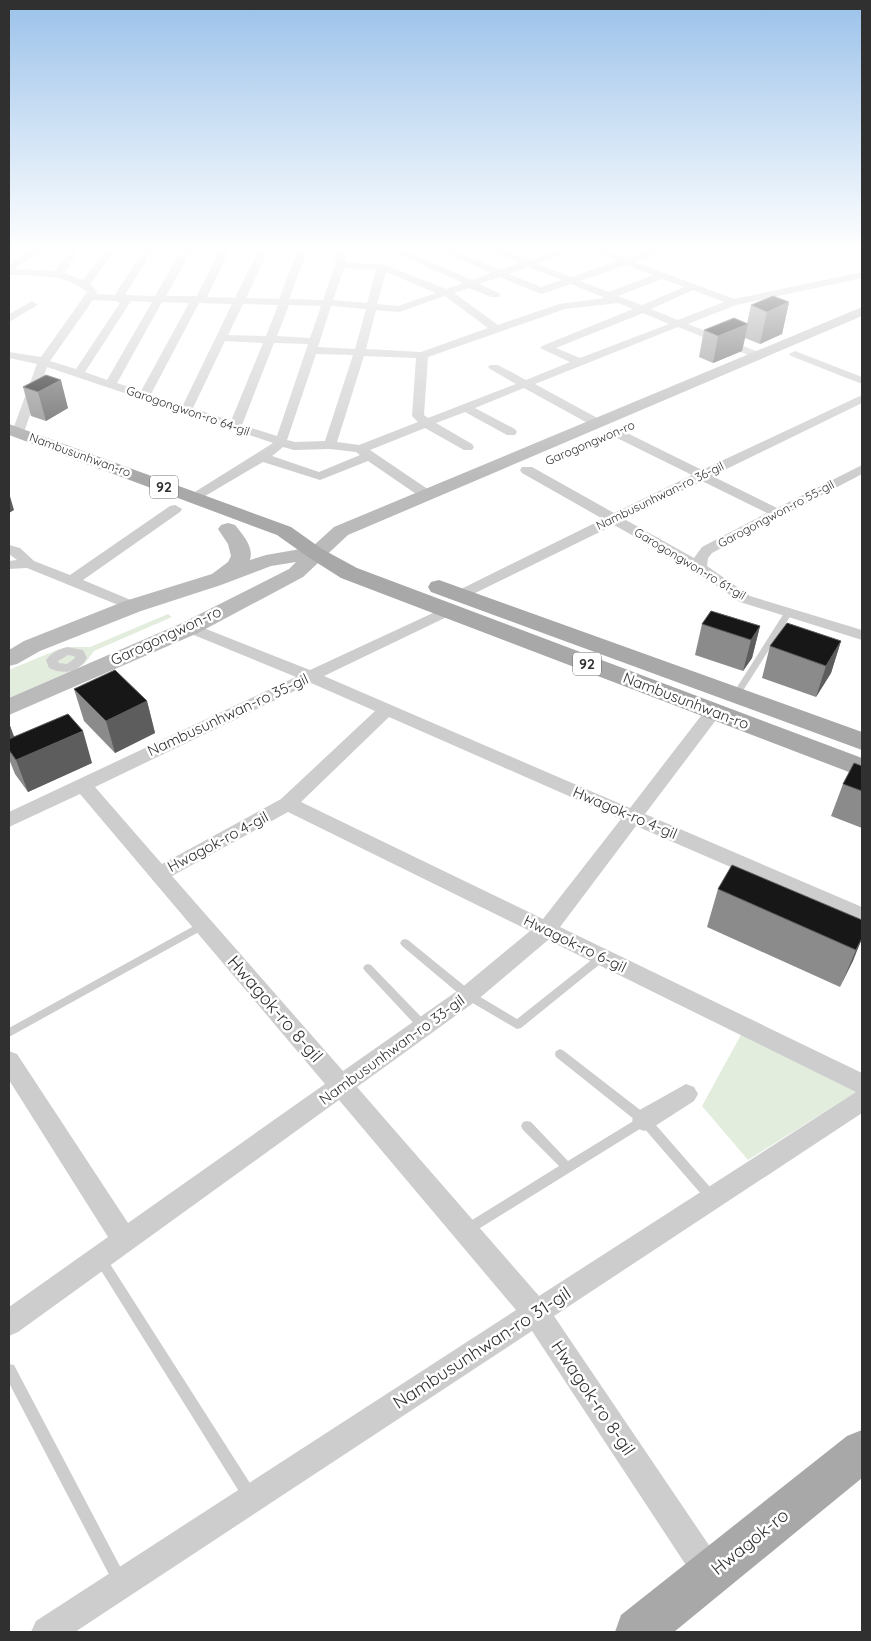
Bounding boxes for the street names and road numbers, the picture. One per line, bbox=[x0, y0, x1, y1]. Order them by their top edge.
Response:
street label: Garogongwon-ro 64-gil bbox=[124, 382, 252, 439]
street label: Garogongwon-ro bbox=[543, 417, 637, 468]
street label: Nambusunhwan-ro bbox=[27, 429, 133, 480]
street label: Nambusunhwan-ro 36-gil bbox=[593, 458, 726, 533]
road number: 92 bbox=[150, 476, 178, 498]
street label: Garogongwon-ro 55-gil bbox=[715, 477, 837, 551]
street label: Garogongwon-ro 61-gil bbox=[632, 524, 749, 603]
street label: Garogongwon-ro bbox=[108, 602, 224, 669]
road number: 92 bbox=[573, 652, 601, 676]
street label: Nambusunhwan-ro bbox=[620, 668, 752, 733]
street label: Nambusunhwan-ro 35-gil bbox=[144, 669, 311, 760]
street label: Hwagok-ro 4-gil bbox=[570, 782, 680, 843]
street label: Hwagok-ro 4-gil bbox=[164, 807, 271, 876]
street label: Hwagok-ro 6-gil bbox=[521, 911, 630, 977]
street label: Hwagok-ro 8-gil bbox=[223, 951, 328, 1067]
street label: Nambusunhwan-ro 33-gil bbox=[315, 990, 468, 1109]
street label: Nambusunhwan-ro 31-gil bbox=[388, 1281, 575, 1414]
street label: Hwagok-ro 8-gil bbox=[546, 1336, 640, 1460]
street label: Hwagok-ro bbox=[706, 1503, 793, 1580]

